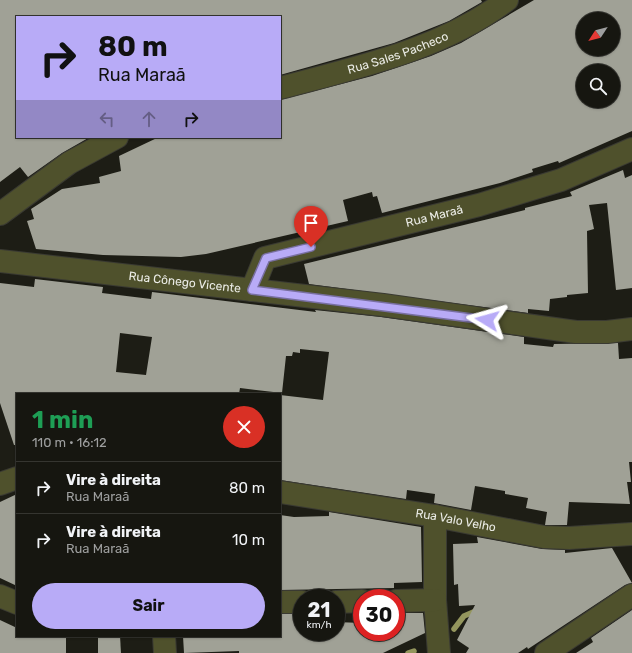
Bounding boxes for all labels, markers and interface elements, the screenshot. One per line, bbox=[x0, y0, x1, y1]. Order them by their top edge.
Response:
north arrow bbox=[576, 12, 620, 56]
map controls bbox=[576, 12, 620, 108]
street label: Rua Sales Pacheco bbox=[346, 29, 451, 77]
text: 80 m bbox=[98, 30, 168, 63]
icon: right bbox=[32, 32, 84, 84]
text: Rua Maraã bbox=[98, 64, 186, 86]
button: search bbox=[576, 64, 620, 108]
icon: left bbox=[96, 108, 118, 130]
icon: ahead bbox=[138, 108, 160, 130]
icon: right bbox=[180, 108, 202, 130]
street label: Rua Maraã bbox=[404, 202, 464, 230]
pin bbox=[294, 206, 328, 247]
icon: arrive bbox=[300, 212, 322, 234]
street label: Rua Cônego Vicente bbox=[128, 269, 242, 296]
position arrow bbox=[466, 299, 508, 341]
text: 1 min bbox=[32, 406, 93, 434]
button: close bbox=[223, 406, 265, 448]
text: 110 m · 16:12 bbox=[32, 435, 107, 450]
text: Vire à direita bbox=[66, 471, 161, 489]
icon: right bbox=[32, 477, 54, 499]
text: 80 m bbox=[229, 479, 265, 497]
text: Rua Maraã bbox=[66, 489, 129, 504]
street label: Rua Valo Velho bbox=[414, 506, 497, 535]
text: Vire à direita bbox=[66, 523, 161, 541]
icon: right bbox=[32, 529, 54, 551]
text: 10 m bbox=[232, 531, 265, 549]
text: Rua Maraã bbox=[66, 541, 129, 556]
button: Sair bbox=[32, 583, 265, 629]
speed limit sign: 30 bbox=[353, 589, 405, 641]
text: 21 bbox=[308, 598, 330, 622]
text: km/h bbox=[307, 619, 331, 631]

